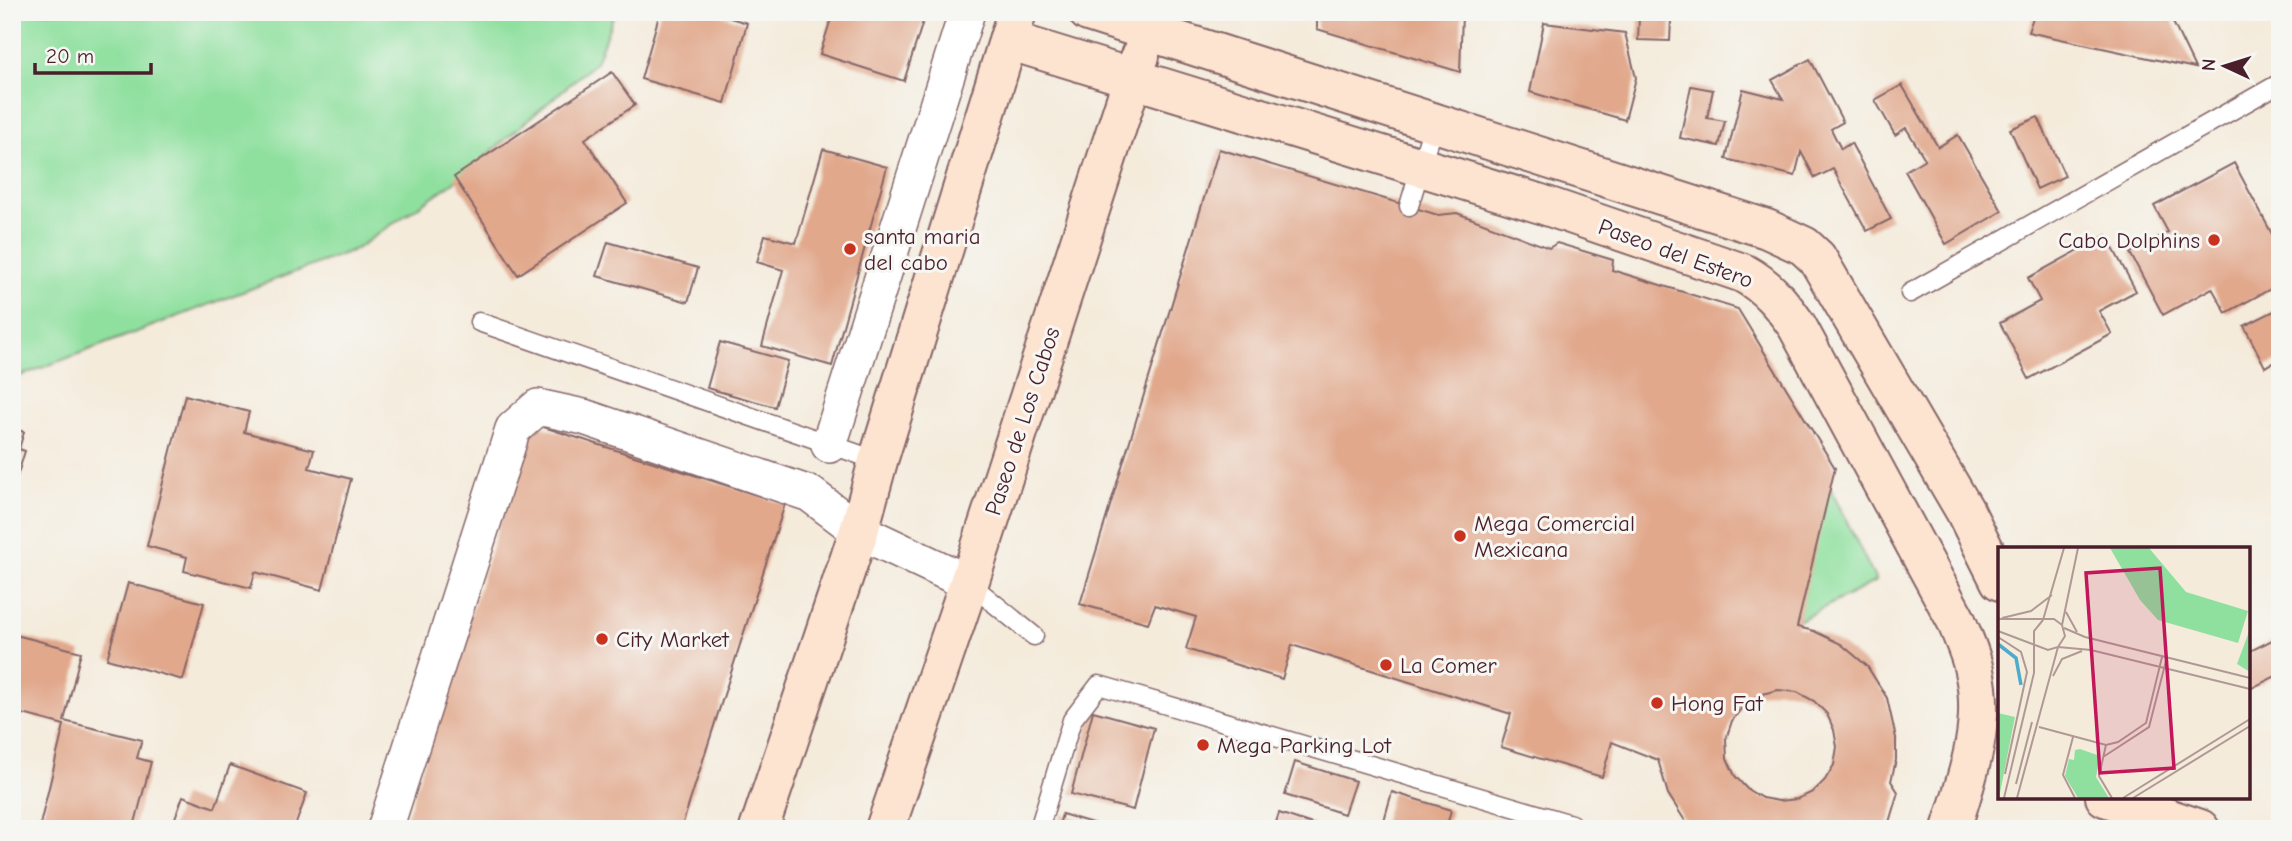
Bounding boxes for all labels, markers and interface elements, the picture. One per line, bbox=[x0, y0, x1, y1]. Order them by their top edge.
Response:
scale bar bbox=[35, 32, 150, 76]
north arrow bbox=[2190, 32, 2260, 102]
text: 20 m bbox=[46, 44, 94, 68]
text: N bbox=[2198, 58, 2220, 72]
street label: Paseo del Estero bbox=[1595, 213, 1757, 294]
place label: santa maria del cabo bbox=[864, 223, 981, 276]
place label: Cabo Dolphins bbox=[2058, 227, 2200, 254]
marker: Cabo Dolphins bbox=[2206, 232, 2222, 248]
marker: santa maria del cabo bbox=[842, 241, 858, 257]
street label: Paseo de Los Cabos bbox=[979, 324, 1066, 519]
place label: Mega Comercial Mexicana bbox=[1474, 510, 1635, 563]
marker: Mega Comercial Mexicana bbox=[1452, 528, 1468, 544]
inset map bbox=[1998, 547, 2250, 799]
place label: City Market bbox=[616, 626, 730, 653]
marker: City Market bbox=[594, 631, 610, 647]
place label: La Comer bbox=[1400, 652, 1497, 679]
marker: La Comer bbox=[1378, 657, 1394, 673]
place label: Hong Fat bbox=[1671, 690, 1764, 717]
marker: Hong Fat bbox=[1649, 695, 1665, 711]
place label: Mega Parking Lot bbox=[1217, 732, 1392, 759]
marker: Mega Parking Lot bbox=[1195, 737, 1211, 753]

